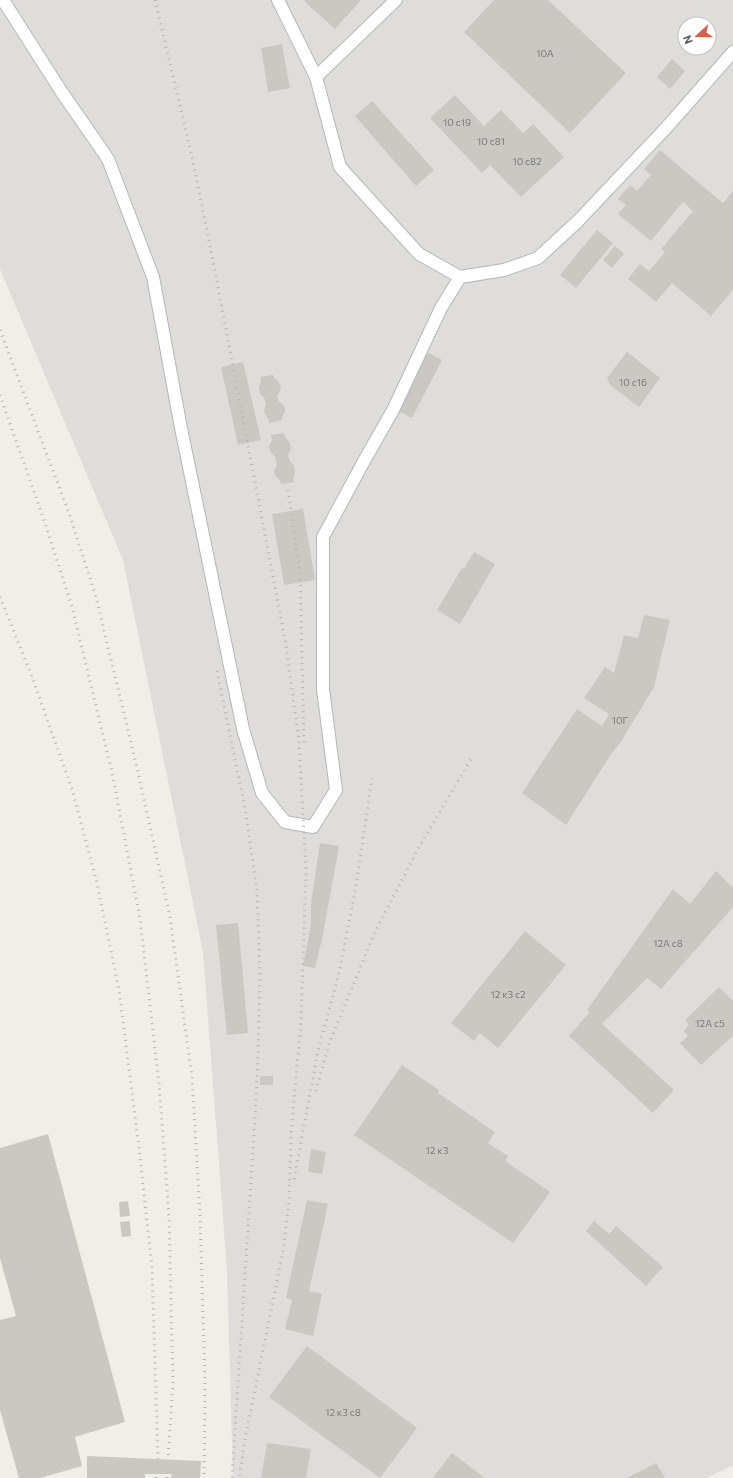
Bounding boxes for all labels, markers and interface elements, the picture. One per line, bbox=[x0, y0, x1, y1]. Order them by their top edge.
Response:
north arrow bbox=[677, 16, 717, 56]
text: N bbox=[680, 34, 695, 46]
house number: 10А bbox=[536, 47, 554, 59]
house number: 10 с19 bbox=[443, 116, 471, 128]
house number: 10 с81 bbox=[477, 135, 505, 147]
house number: 10 с82 bbox=[512, 155, 542, 167]
house number: 10 с16 bbox=[619, 376, 647, 388]
house number: 10Г bbox=[612, 714, 629, 726]
house number: 12А с8 bbox=[653, 937, 683, 949]
house number: 12 к3 с2 bbox=[490, 988, 526, 1000]
house number: 12А с5 bbox=[695, 1017, 725, 1029]
house number: 12 к3 bbox=[426, 1144, 449, 1156]
house number: 12 к3 с8 bbox=[325, 1406, 361, 1418]

